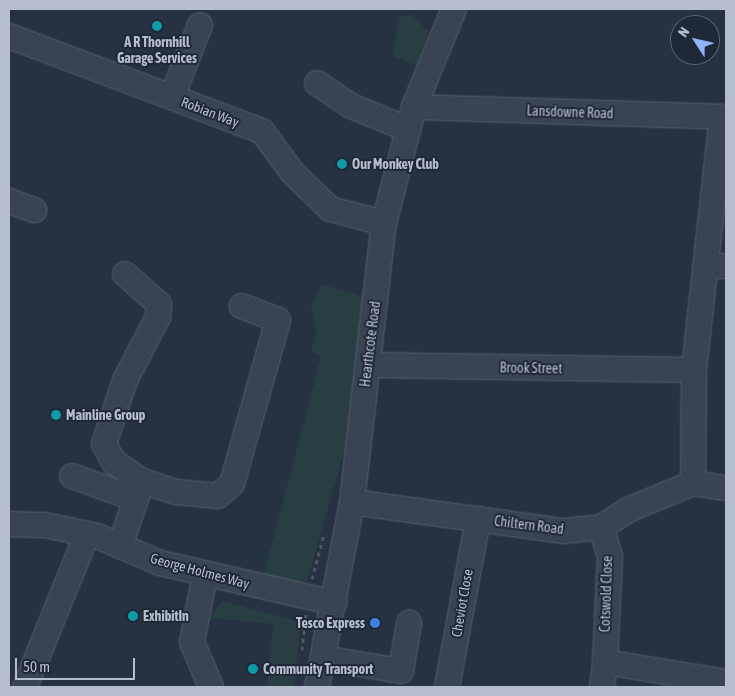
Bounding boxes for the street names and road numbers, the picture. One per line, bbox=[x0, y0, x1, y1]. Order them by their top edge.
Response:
street label: Robian Way bbox=[179, 93, 241, 131]
street label: Lansdowne Road bbox=[526, 102, 614, 122]
street label: Hearthcote Road bbox=[356, 300, 384, 388]
street label: Brook Street bbox=[499, 359, 563, 377]
street label: Chiltern Road bbox=[493, 512, 565, 538]
street label: George Holmes Way bbox=[149, 550, 251, 592]
street label: Cotswold Close bbox=[596, 555, 616, 633]
street label: Cheviot Close bbox=[448, 568, 476, 638]

